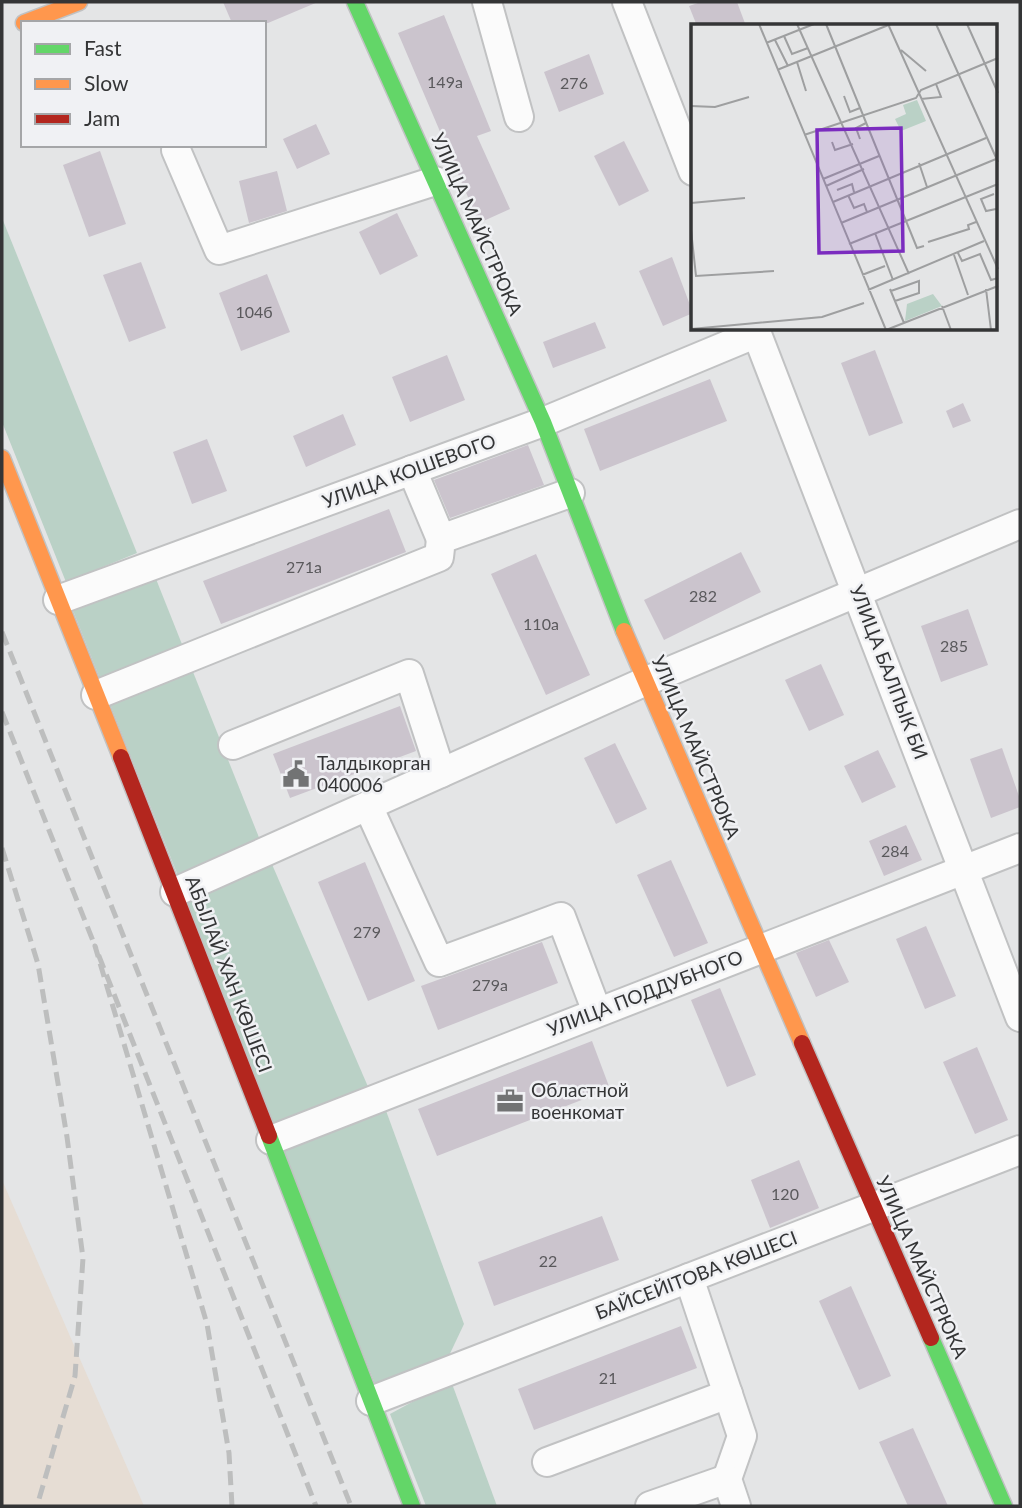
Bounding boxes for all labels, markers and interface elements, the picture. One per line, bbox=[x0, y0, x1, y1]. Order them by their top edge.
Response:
legend bbox=[21, 21, 266, 147]
inset map bbox=[691, 24, 998, 331]
text: Fast bbox=[84, 35, 122, 60]
text: Slow bbox=[84, 70, 129, 95]
house number: 149а bbox=[427, 72, 463, 91]
house number: 276 bbox=[560, 73, 588, 92]
text: Jam bbox=[84, 105, 120, 130]
street label: УЛИЦА МАЙСТРЮКА bbox=[427, 129, 528, 319]
house number: 104б bbox=[235, 302, 273, 321]
street label: УЛИЦА КОШЕВОГО bbox=[319, 428, 499, 513]
house number: 271a bbox=[286, 557, 322, 576]
street label: УЛИЦА БАЛПЫК БИ bbox=[846, 581, 933, 762]
house number: 282 bbox=[689, 586, 717, 605]
house number: 110а bbox=[523, 614, 559, 633]
house number: 285 bbox=[940, 636, 968, 655]
street label: УЛИЦА МАЙСТРЮКА bbox=[647, 652, 746, 842]
place label: Талдыкорган 040006 bbox=[317, 751, 431, 796]
public building icon: Талдыкорган 040006 bbox=[281, 759, 311, 789]
house number: 284 bbox=[881, 841, 909, 860]
street label: АБЫЛАЙ ХАН КӨШЕСІ bbox=[181, 872, 278, 1075]
house number: 279 bbox=[353, 922, 381, 941]
street label: УЛИЦА ПОДДУБНОГО bbox=[544, 945, 746, 1041]
house number: 279а bbox=[472, 975, 508, 994]
place label: Областной военкомат bbox=[531, 1078, 629, 1123]
office icon: Областной военкомат bbox=[495, 1086, 525, 1116]
street label: УЛИЦА МАЙСТРЮКА bbox=[872, 1172, 973, 1362]
house number: 120 bbox=[771, 1184, 799, 1203]
street label: БАЙСЕЙІТОВА КӨШЕСІ bbox=[592, 1225, 800, 1324]
house number: 22 bbox=[539, 1251, 557, 1270]
house number: 21 bbox=[599, 1368, 617, 1387]

